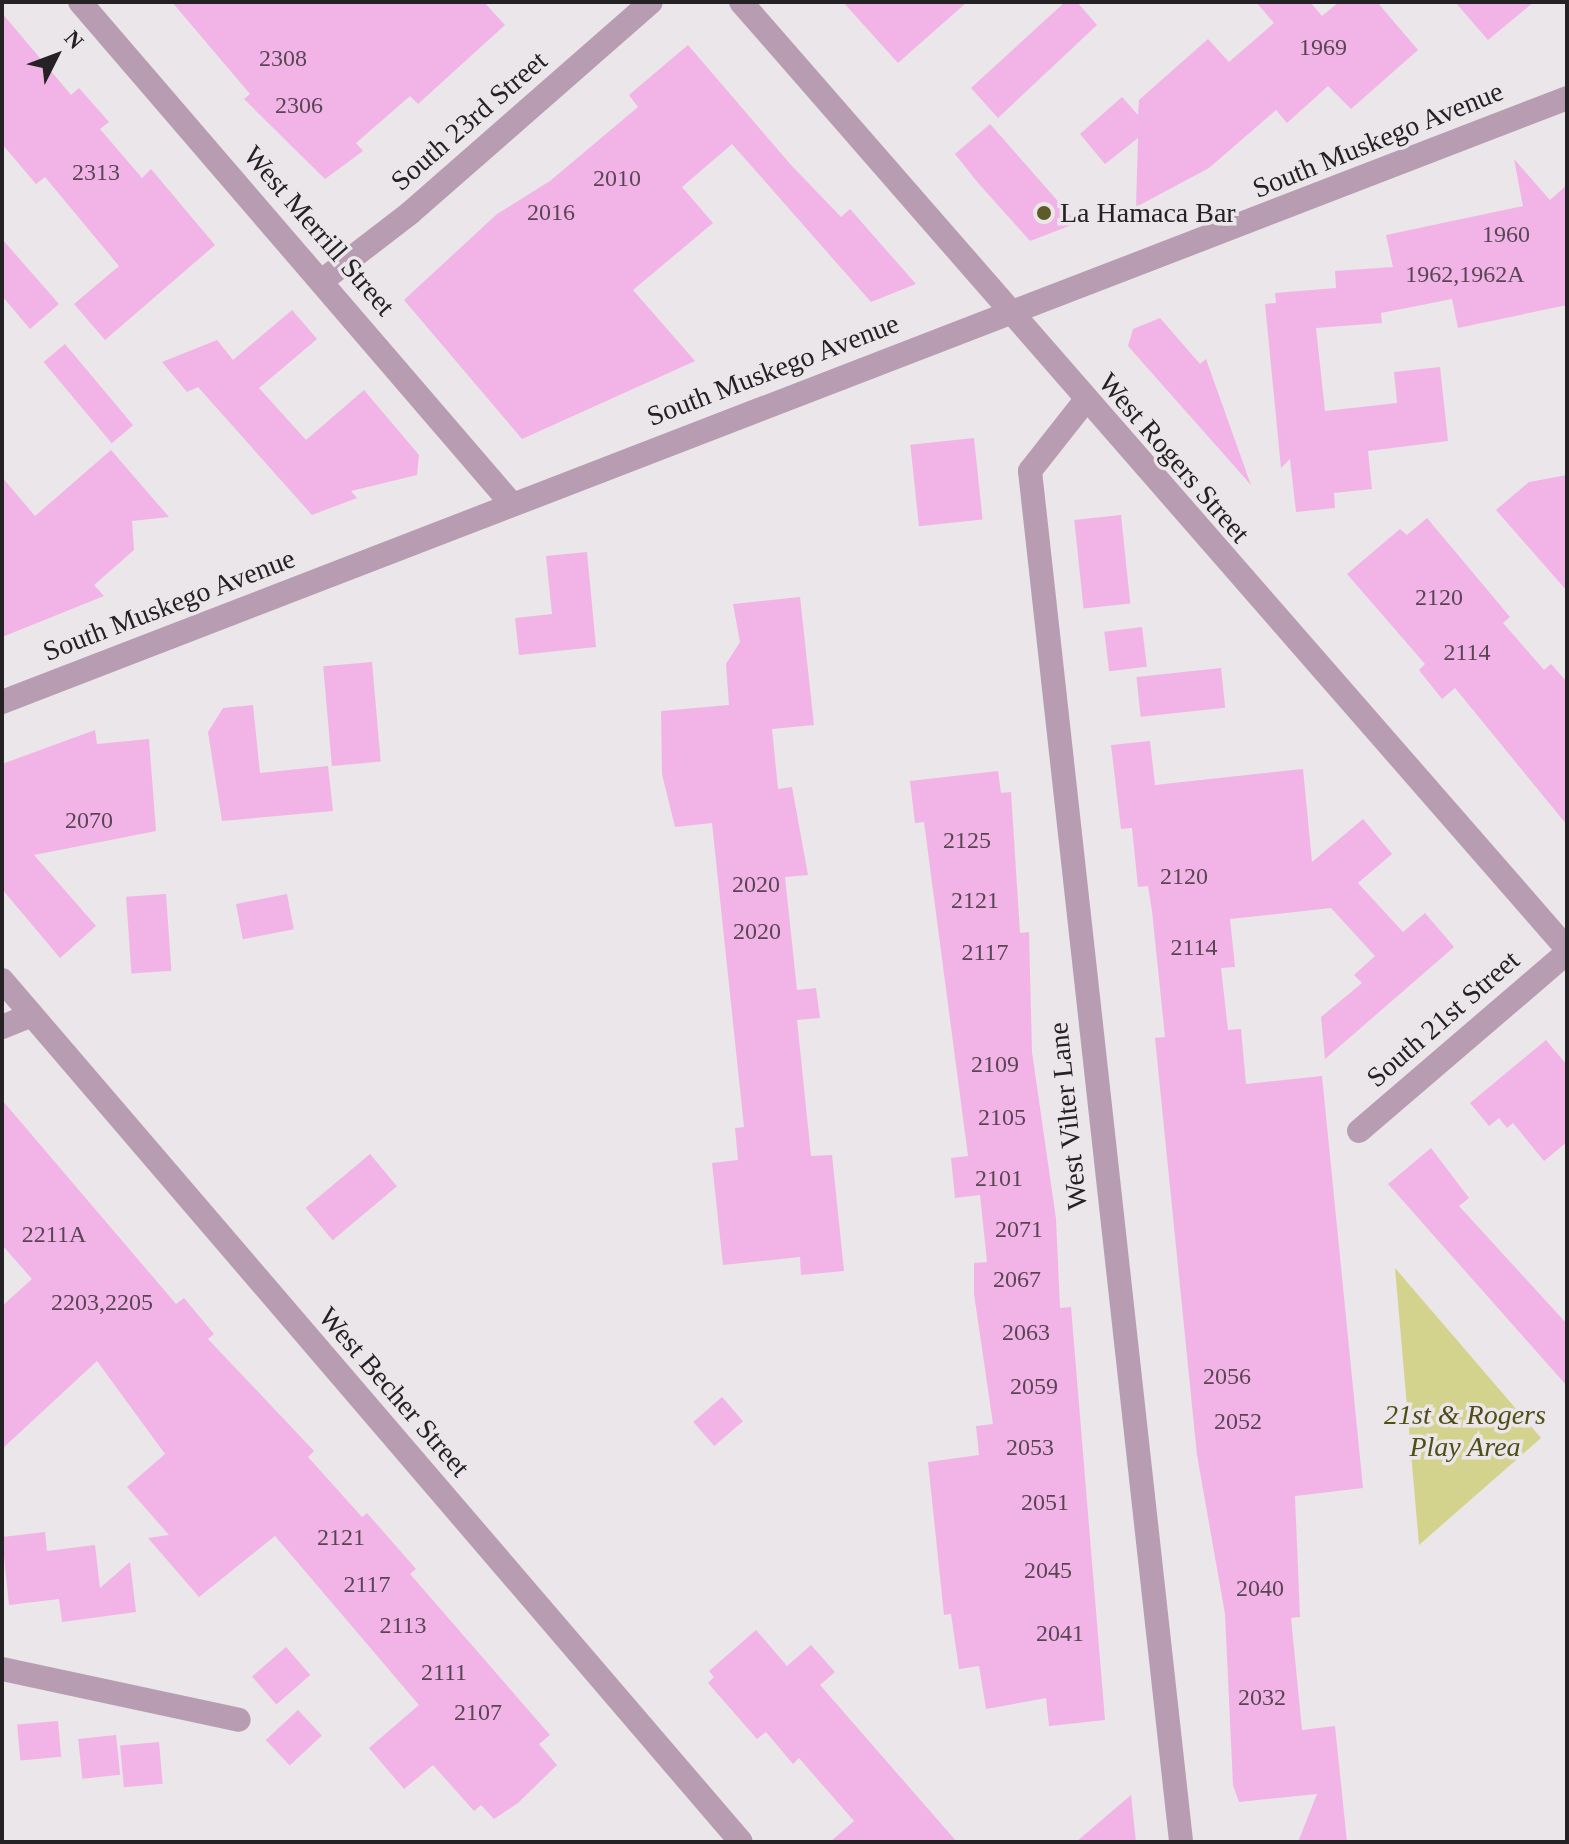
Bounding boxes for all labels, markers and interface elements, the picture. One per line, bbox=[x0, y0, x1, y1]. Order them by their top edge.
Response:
north arrow bbox=[16, 16, 96, 96]
text: N bbox=[60, 25, 89, 54]
house number: 1969 bbox=[1299, 34, 1347, 62]
street label: South 23rd Street bbox=[384, 44, 554, 198]
house number: 2308 bbox=[259, 45, 307, 73]
street label: South Muskego Avenue bbox=[1247, 74, 1509, 206]
house number: 2306 bbox=[275, 92, 323, 120]
street label: West Merrill Street bbox=[236, 139, 402, 323]
house number: 2313 bbox=[72, 159, 120, 187]
house number: 2010 bbox=[593, 165, 641, 193]
place label: La Hamaca Bar bbox=[1060, 196, 1236, 230]
house number: 2016 bbox=[527, 199, 575, 227]
marker: La Hamaca Bar bbox=[1035, 204, 1053, 222]
house number: 1960 bbox=[1482, 221, 1530, 249]
house number: 1962,1962A bbox=[1405, 261, 1525, 289]
street label: South Muskego Avenue bbox=[642, 306, 904, 434]
street label: West Rogers Street bbox=[1091, 366, 1257, 550]
street label: South Muskego Avenue bbox=[38, 541, 300, 669]
house number: 2120 bbox=[1415, 584, 1463, 612]
house number: 2114 bbox=[1443, 639, 1491, 667]
house number: 2070 bbox=[65, 807, 113, 835]
house number: 2125 bbox=[943, 827, 991, 855]
house number: 2120 bbox=[1160, 863, 1208, 891]
house number: 2020 bbox=[732, 871, 780, 899]
house number: 2121 bbox=[951, 887, 999, 915]
house number: 2020 bbox=[733, 918, 781, 946]
house number: 2114 bbox=[1170, 934, 1218, 962]
house number: 2117 bbox=[961, 939, 1009, 967]
street label: South 21st Street bbox=[1360, 944, 1526, 1094]
street label: West Vilter Lane bbox=[1041, 1020, 1095, 1212]
house number: 2109 bbox=[971, 1051, 1019, 1079]
house number: 2105 bbox=[978, 1104, 1026, 1132]
house number: 2101 bbox=[975, 1165, 1023, 1193]
house number: 2071 bbox=[995, 1216, 1043, 1244]
house number: 2211A bbox=[22, 1221, 86, 1249]
house number: 2067 bbox=[993, 1266, 1041, 1294]
house number: 2203,2205 bbox=[51, 1289, 153, 1317]
street label: West Becher Street bbox=[311, 1300, 477, 1484]
house number: 2063 bbox=[1002, 1319, 1050, 1347]
house number: 2056 bbox=[1203, 1363, 1251, 1391]
house number: 2059 bbox=[1010, 1373, 1058, 1401]
park label: 21st & Rogers Play Area bbox=[1384, 1398, 1546, 1464]
house number: 2052 bbox=[1214, 1408, 1262, 1436]
house number: 2053 bbox=[1006, 1434, 1054, 1462]
house number: 2051 bbox=[1021, 1489, 1069, 1517]
house number: 2121 bbox=[317, 1524, 365, 1552]
house number: 2045 bbox=[1024, 1557, 1072, 1585]
house number: 2117 bbox=[343, 1571, 391, 1599]
house number: 2040 bbox=[1236, 1575, 1284, 1603]
house number: 2113 bbox=[379, 1612, 427, 1640]
house number: 2041 bbox=[1036, 1620, 1084, 1648]
house number: 2111 bbox=[421, 1659, 467, 1687]
house number: 2032 bbox=[1238, 1684, 1286, 1712]
house number: 2107 bbox=[454, 1699, 502, 1727]

